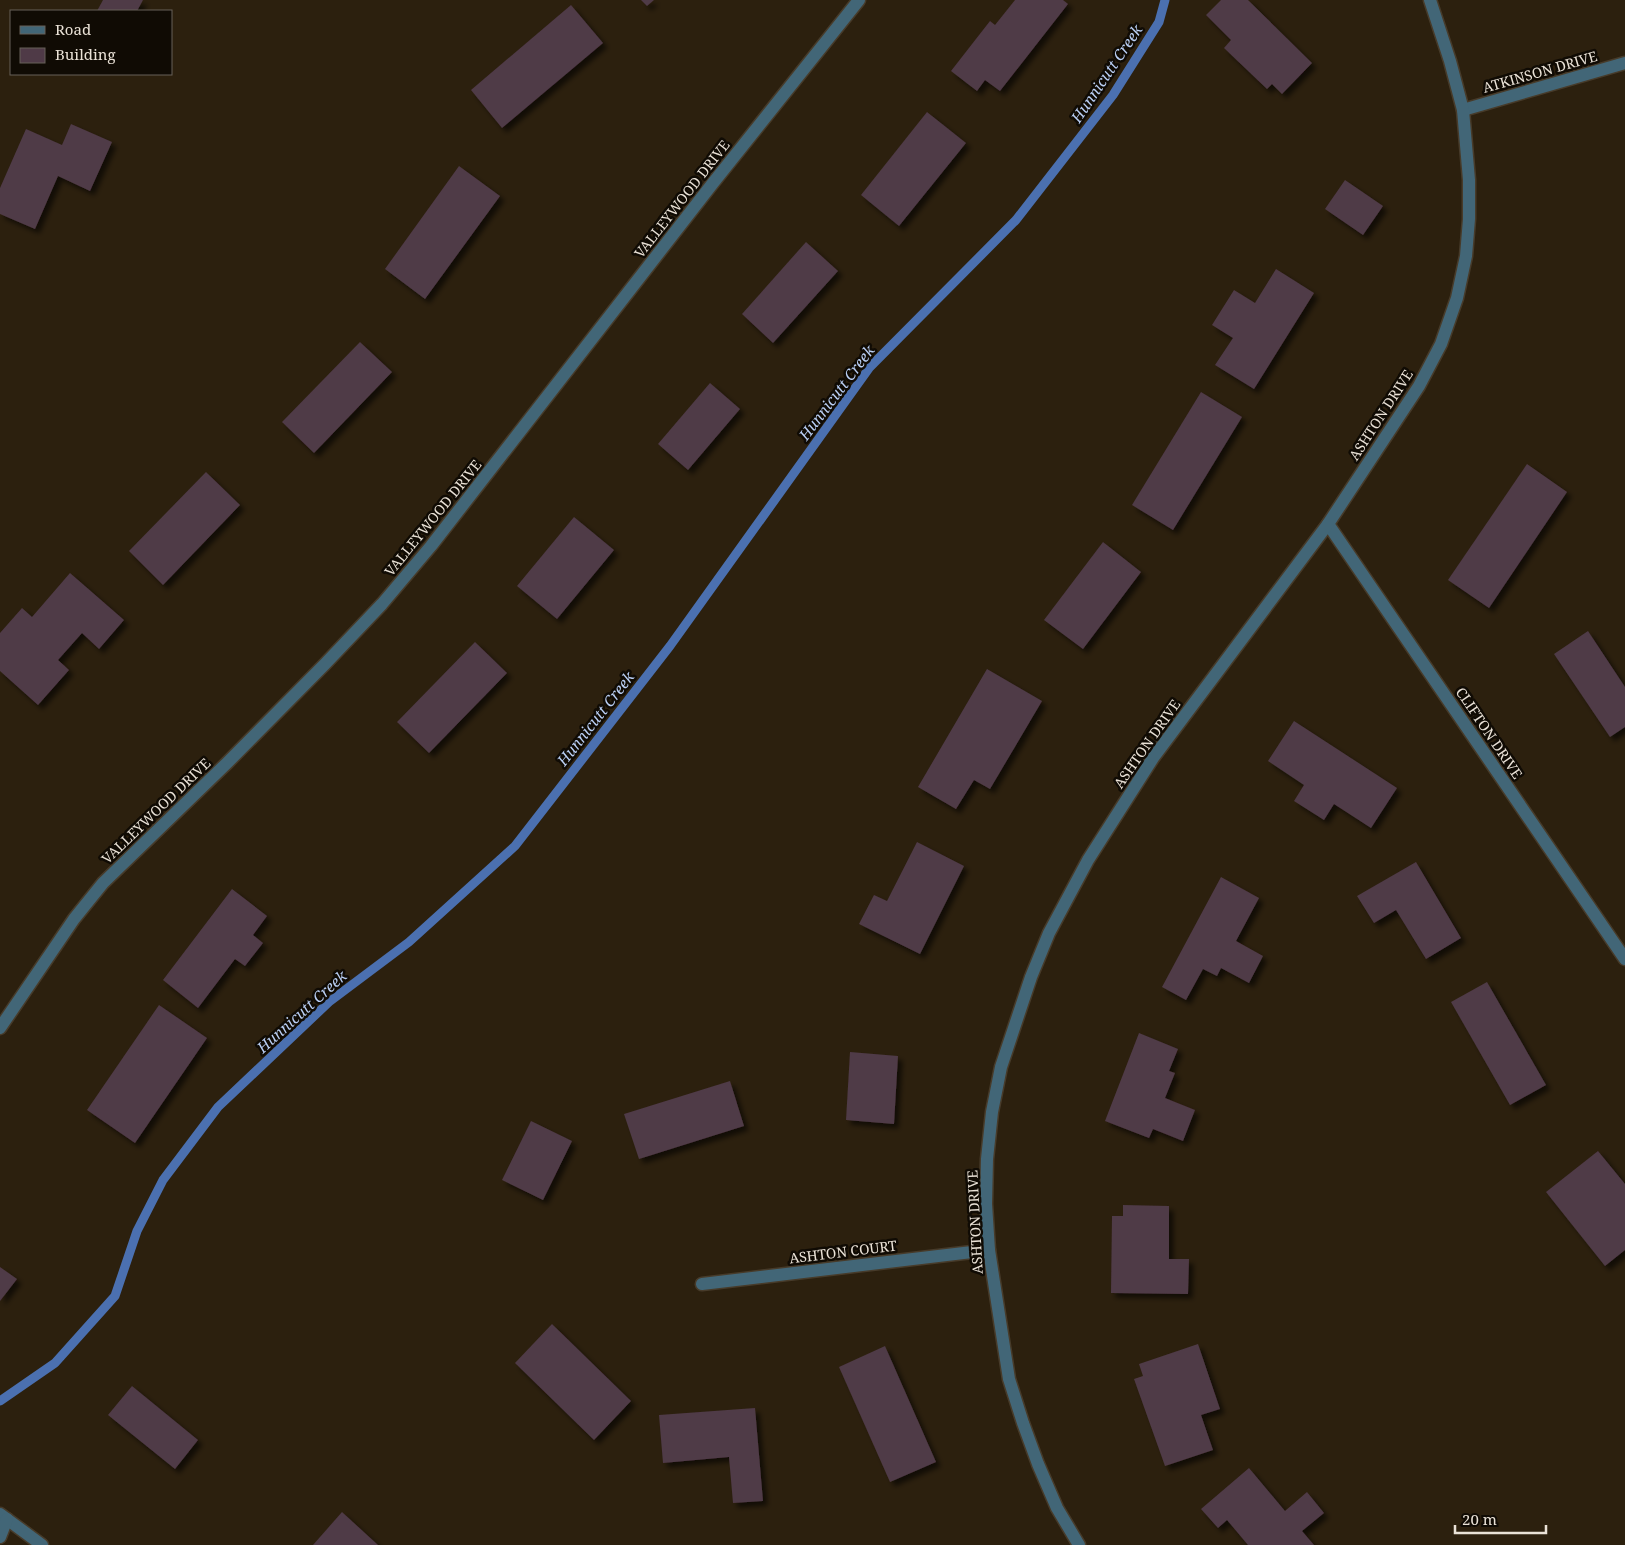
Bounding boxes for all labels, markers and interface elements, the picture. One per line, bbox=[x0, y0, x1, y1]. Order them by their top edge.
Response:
legend bbox=[10, 10, 172, 75]
text: Road bbox=[55, 19, 91, 39]
water label: Hunnicutt Creek bbox=[1065, 20, 1147, 127]
text: Building bbox=[55, 44, 116, 64]
street label: ATKINSON DRIVE bbox=[1480, 46, 1600, 97]
street label: VALLEYWOOD DRIVE bbox=[630, 136, 734, 261]
water label: Hunnicutt Creek bbox=[793, 340, 879, 445]
street label: ASHTON DRIVE bbox=[1344, 366, 1417, 464]
street label: VALLEYWOOD DRIVE bbox=[380, 455, 486, 580]
water label: Hunnicutt Creek bbox=[552, 667, 638, 770]
street label: CLIFTON DRIVE bbox=[1452, 683, 1527, 782]
street label: ASHTON DRIVE bbox=[1109, 695, 1184, 792]
street label: VALLEYWOOD DRIVE bbox=[97, 753, 214, 868]
water label: Hunnicutt Creek bbox=[252, 965, 351, 1058]
street label: ASHTON DRIVE bbox=[962, 1169, 987, 1275]
street label: ASHTON COURT bbox=[788, 1235, 898, 1268]
scale bar bbox=[1455, 1502, 1546, 1534]
text: 20 m bbox=[1462, 1509, 1497, 1529]

